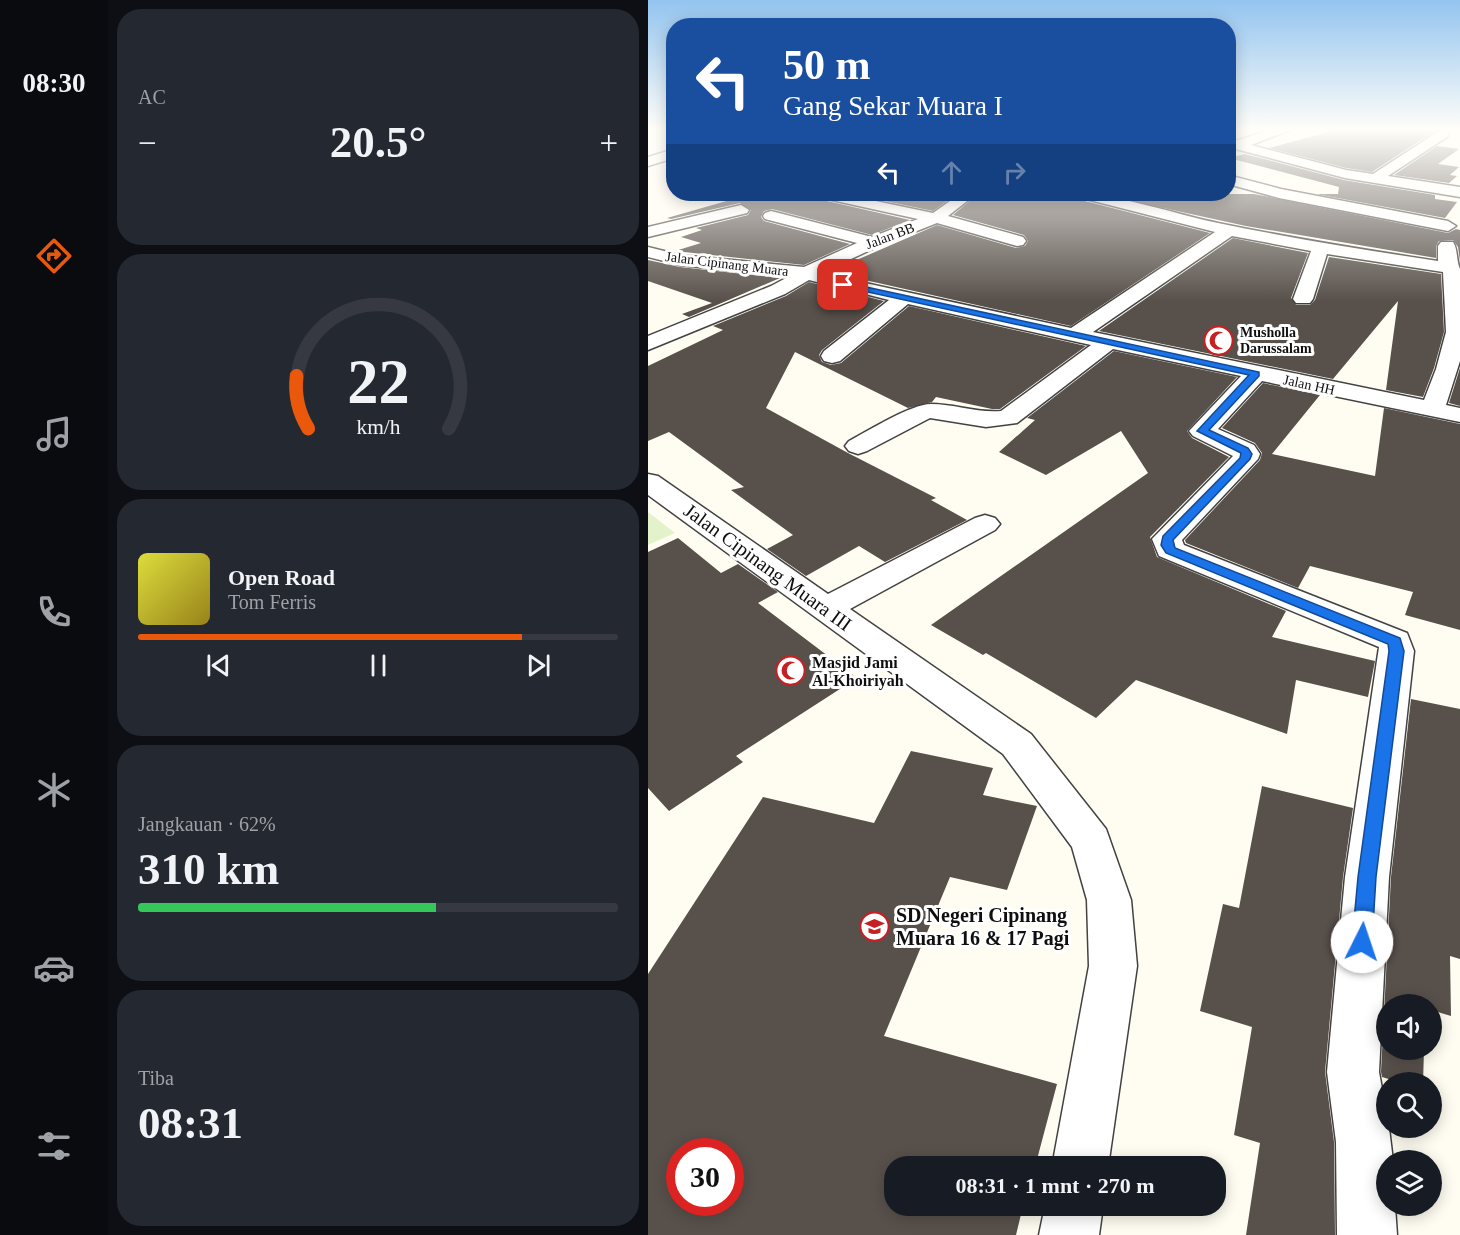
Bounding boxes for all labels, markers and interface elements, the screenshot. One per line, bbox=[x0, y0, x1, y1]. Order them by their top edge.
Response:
icon: left bbox=[684, 42, 762, 120]
text: 50 m bbox=[783, 42, 871, 88]
text: 08:30 bbox=[23, 68, 86, 98]
text: AC bbox=[138, 86, 166, 108]
text: Gang Sekar Muara I bbox=[783, 91, 1003, 121]
text: 20.5° bbox=[330, 117, 426, 167]
text: − bbox=[138, 125, 157, 161]
text: + bbox=[599, 125, 618, 161]
icon: left bbox=[872, 156, 905, 189]
icon: ahead bbox=[935, 156, 968, 189]
icon: right bbox=[998, 156, 1031, 189]
street label: Jalan BB bbox=[864, 220, 916, 252]
icon: directions bbox=[33, 235, 75, 277]
street label: Jalan Cipinang Muara bbox=[665, 249, 790, 279]
pin bbox=[817, 259, 868, 310]
icon: arrive bbox=[826, 268, 859, 301]
mosque icon: Musholla Darussalam bbox=[1203, 324, 1235, 356]
place label: Musholla Darussalam bbox=[1240, 325, 1312, 356]
text: 22 bbox=[347, 347, 409, 416]
street label: Jalan HH bbox=[1282, 372, 1336, 398]
icon: music bbox=[33, 413, 75, 455]
text: km/h bbox=[356, 416, 400, 440]
street label: Jalan Cipinang Muara III bbox=[679, 499, 856, 636]
text: Open Road bbox=[228, 565, 335, 590]
icon: phone bbox=[33, 591, 75, 633]
text: Tom Ferris bbox=[228, 591, 316, 613]
icon: previous bbox=[202, 649, 235, 682]
icon: pause bbox=[362, 649, 395, 682]
icon: next bbox=[522, 649, 555, 682]
place label: Masjid Jami Al-Khoiriyah bbox=[812, 654, 904, 690]
mosque icon: Masjid Jami Al-Khoiriyah bbox=[775, 655, 807, 687]
icon: climate bbox=[33, 769, 75, 811]
text: Jangkauan · 62% bbox=[138, 813, 276, 835]
text: 310 km bbox=[138, 844, 279, 894]
place label: SD Negeri Cipinang Muara 16 & 17 Pagi bbox=[896, 904, 1070, 950]
school or university icon: SD Negeri Cipinang Muara 16 & 17 Pagi bbox=[859, 910, 891, 942]
position arrow bbox=[1330, 910, 1394, 974]
icon: car bbox=[33, 947, 75, 989]
map controls bbox=[1376, 994, 1442, 1216]
button: sound bbox=[1376, 994, 1442, 1060]
text: Tiba bbox=[138, 1067, 174, 1089]
button: search bbox=[1376, 1072, 1442, 1138]
text: 08:31 bbox=[138, 1098, 243, 1148]
icon: filters bbox=[33, 1125, 75, 1167]
speed limit sign: 30 bbox=[666, 1138, 744, 1216]
button: layers bbox=[1376, 1150, 1442, 1216]
text: 08:31 · 1 mnt · 270 m bbox=[955, 1173, 1155, 1198]

